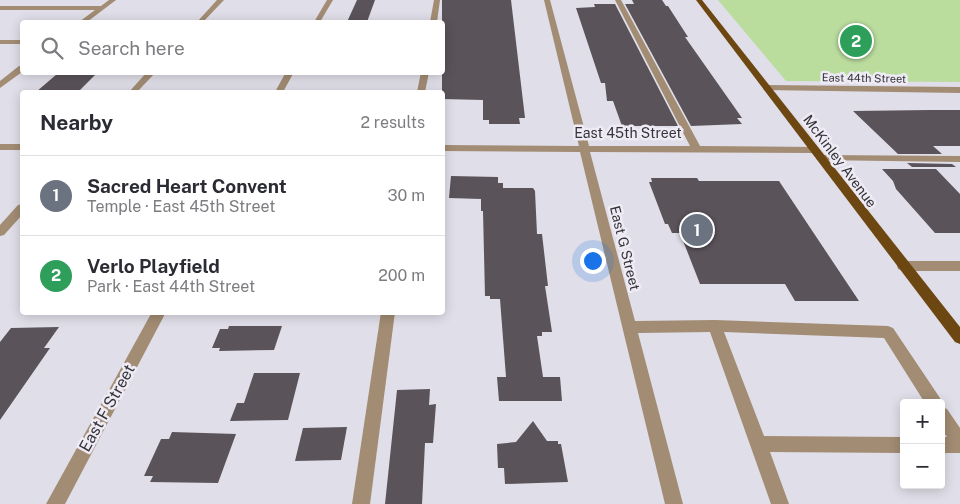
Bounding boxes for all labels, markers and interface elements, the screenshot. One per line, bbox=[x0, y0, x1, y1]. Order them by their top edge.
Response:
search box bbox=[20, 20, 445, 75]
pin: 2 bbox=[840, 22, 872, 60]
icon: search bbox=[38, 34, 66, 62]
text: Search here bbox=[78, 37, 185, 59]
street label: East 44th Street bbox=[822, 71, 906, 85]
text: Nearby bbox=[40, 110, 113, 135]
street label: McKinley Avenue bbox=[800, 112, 880, 210]
text: 2 results bbox=[360, 113, 425, 132]
street label: East 45th Street bbox=[574, 125, 682, 141]
text: Sacred Heart Convent bbox=[87, 175, 287, 197]
text: 1 bbox=[53, 186, 59, 205]
text: 30 m bbox=[388, 186, 425, 205]
text: Temple · East 45th Street bbox=[87, 197, 275, 216]
street label: East G Street bbox=[607, 204, 643, 292]
pin: 1 bbox=[681, 211, 713, 249]
your location bbox=[580, 248, 606, 274]
text: Verlo Playfield bbox=[87, 255, 220, 277]
text: 2 bbox=[51, 266, 61, 285]
text: 200 m bbox=[378, 266, 425, 285]
text: Park · East 44th Street bbox=[87, 277, 255, 296]
street label: East F Street bbox=[75, 361, 139, 455]
map controls bbox=[900, 399, 945, 489]
button: + bbox=[900, 399, 945, 444]
button: − bbox=[900, 444, 945, 489]

